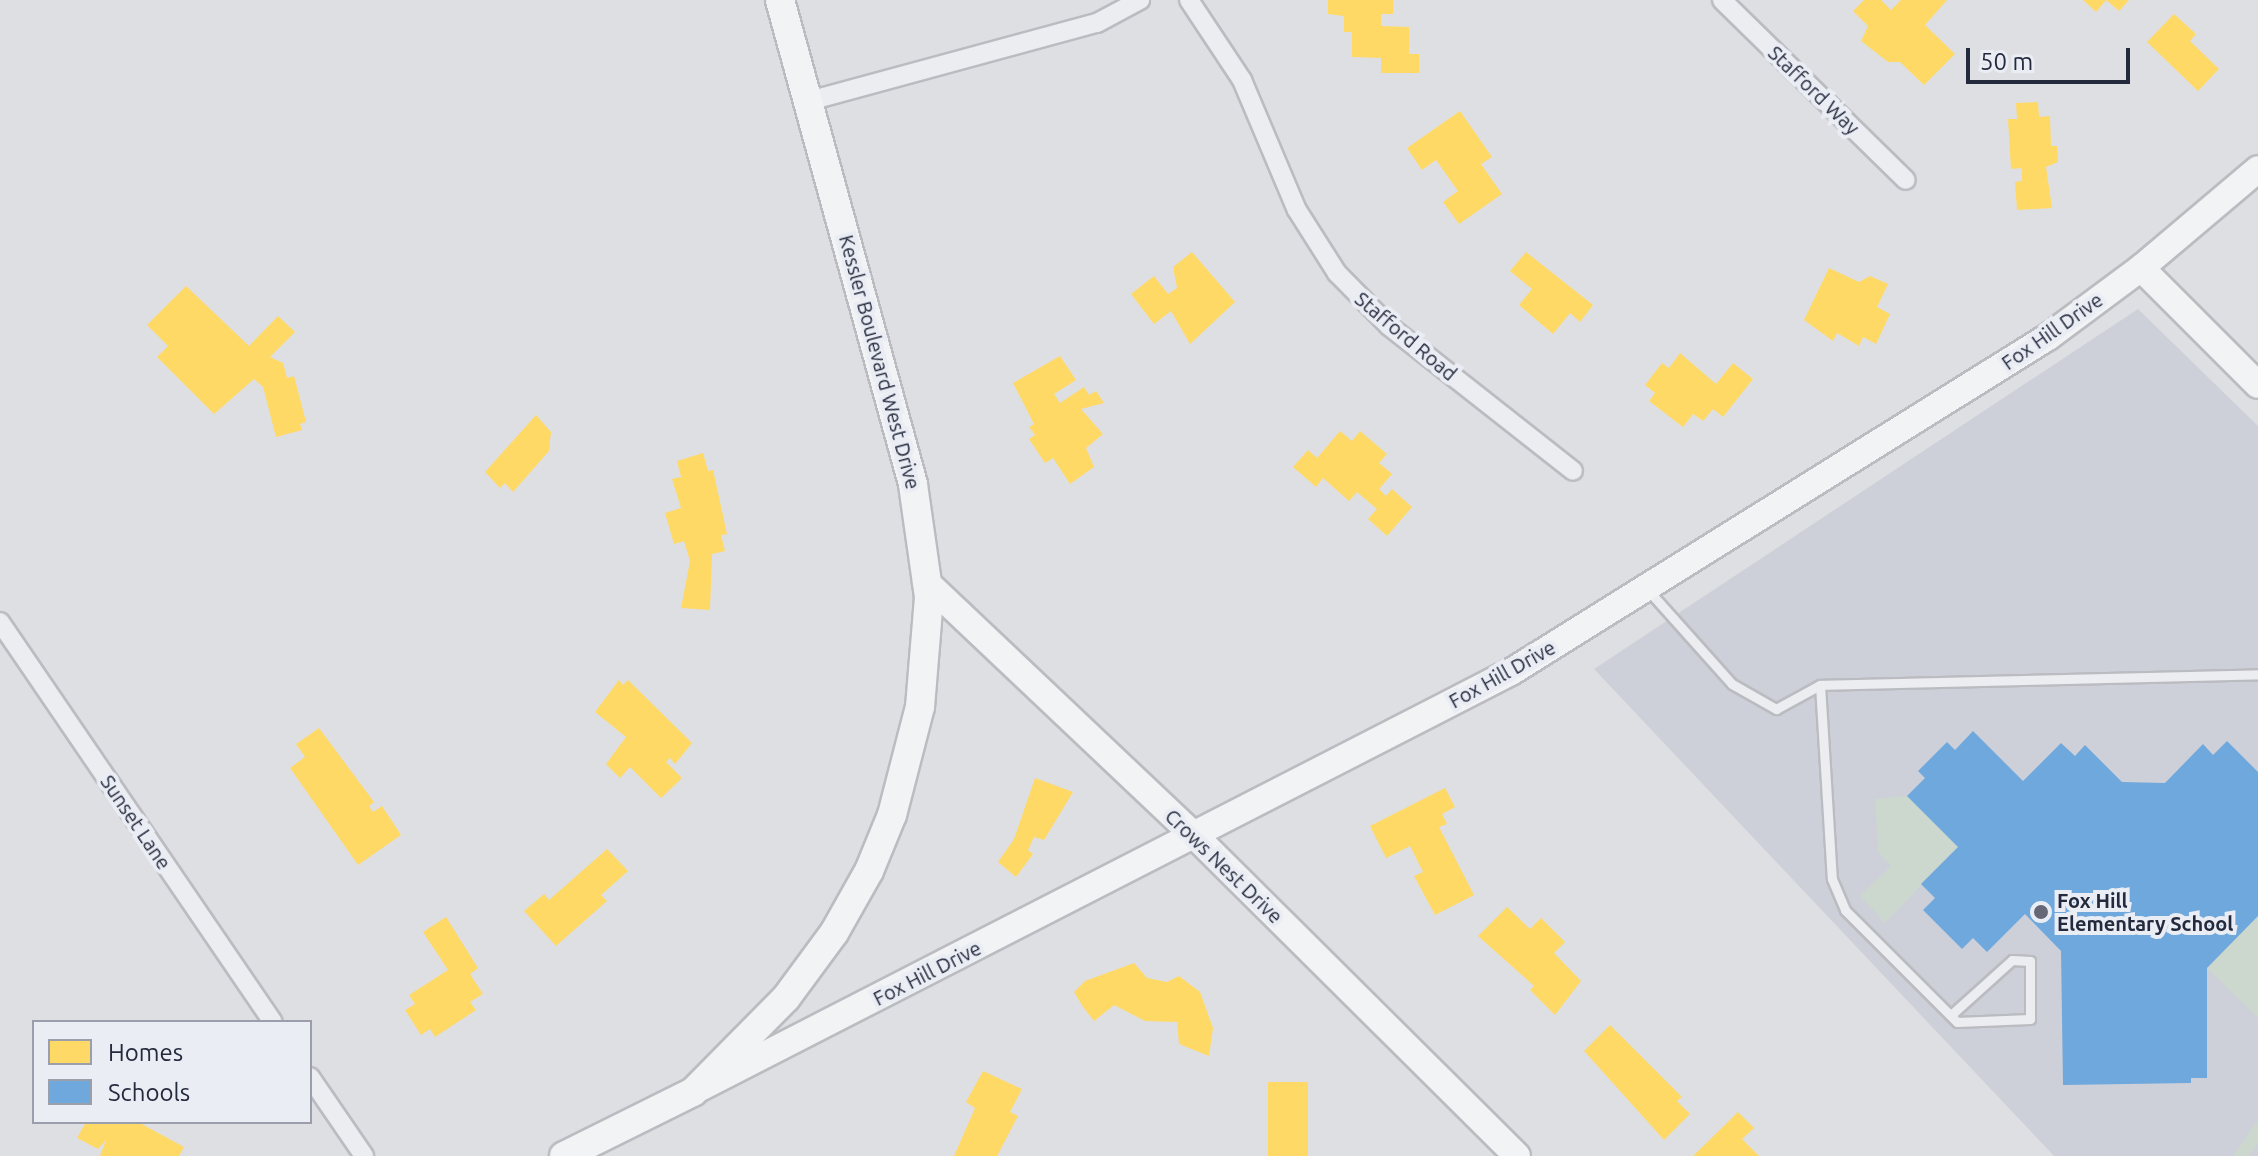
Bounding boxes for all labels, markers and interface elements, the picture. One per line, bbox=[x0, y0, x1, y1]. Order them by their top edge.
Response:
scale bar bbox=[1970, 32, 2134, 82]
street label: Stafford Way bbox=[1763, 41, 1865, 139]
text: 50 m bbox=[1980, 48, 2033, 75]
street label: Kessler Boulevard West Drive bbox=[834, 232, 926, 492]
street label: Stafford Road bbox=[1350, 286, 1462, 386]
street label: Fox Hill Drive bbox=[1997, 287, 2107, 375]
street label: Fox Hill Drive bbox=[1445, 635, 1559, 713]
street label: Sunset Lane bbox=[96, 770, 176, 874]
street label: Crows Nest Drive bbox=[1160, 804, 1288, 928]
place label: Fox Hill Elementary School bbox=[2057, 888, 2233, 935]
marker: Fox Hill Elementary School bbox=[2032, 903, 2050, 921]
street label: Fox Hill Drive bbox=[869, 936, 985, 1010]
legend bbox=[32, 1020, 312, 1124]
text: Homes bbox=[108, 1039, 183, 1066]
text: Schools bbox=[108, 1079, 190, 1106]

